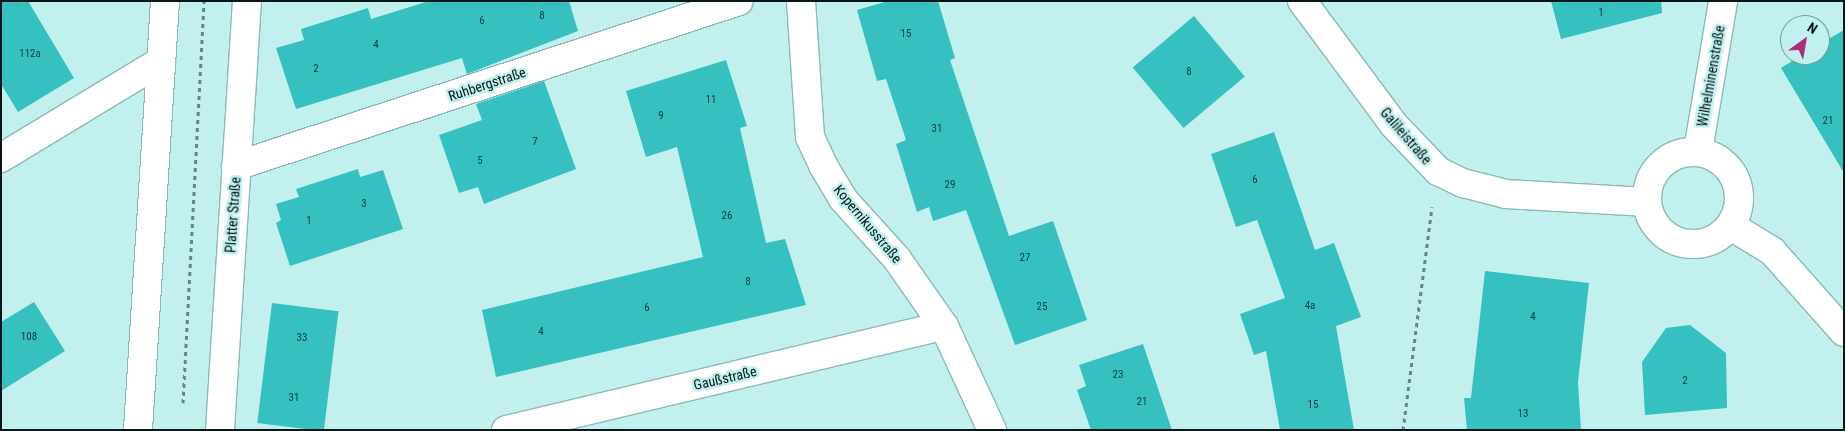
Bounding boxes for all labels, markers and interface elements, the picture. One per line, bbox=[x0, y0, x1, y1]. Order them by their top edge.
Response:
house number: 1 bbox=[1598, 6, 1604, 20]
house number: 8 bbox=[539, 9, 545, 23]
house number: 6 bbox=[479, 14, 485, 28]
north arrow bbox=[1780, 15, 1830, 65]
text: N bbox=[1805, 19, 1820, 37]
street label: Wilhelminenstraße bbox=[1694, 24, 1728, 128]
house number: 15 bbox=[901, 27, 911, 41]
house number: 4 bbox=[373, 38, 379, 52]
house number: 112a bbox=[19, 47, 41, 61]
house number: 2 bbox=[313, 62, 319, 76]
street label: Ruhbergstraße bbox=[446, 64, 528, 104]
house number: 8 bbox=[1186, 65, 1192, 79]
house number: 11 bbox=[706, 93, 716, 107]
street label: Galileistraße bbox=[1377, 104, 1435, 168]
house number: 9 bbox=[658, 109, 664, 123]
house number: 21 bbox=[1823, 114, 1833, 128]
house number: 31 bbox=[932, 122, 942, 136]
house number: 7 bbox=[532, 135, 538, 149]
house number: 5 bbox=[477, 154, 483, 168]
house number: 6 bbox=[1252, 173, 1258, 187]
street label: Platter Straße bbox=[222, 177, 244, 253]
house number: 29 bbox=[945, 178, 955, 192]
street label: Kopernikusstraße bbox=[830, 182, 906, 266]
house number: 3 bbox=[361, 197, 367, 211]
house number: 26 bbox=[722, 209, 732, 223]
house number: 1 bbox=[306, 214, 312, 228]
house number: 27 bbox=[1020, 251, 1030, 265]
house number: 8 bbox=[745, 275, 751, 289]
house number: 4a bbox=[1305, 299, 1315, 313]
house number: 25 bbox=[1037, 300, 1047, 314]
house number: 6 bbox=[644, 301, 650, 315]
house number: 4 bbox=[1530, 310, 1536, 324]
house number: 4 bbox=[538, 325, 544, 339]
house number: 108 bbox=[21, 330, 37, 344]
house number: 33 bbox=[297, 331, 307, 345]
street label: Gaußstraße bbox=[692, 363, 758, 393]
house number: 23 bbox=[1113, 368, 1123, 382]
house number: 2 bbox=[1682, 374, 1688, 388]
house number: 31 bbox=[289, 391, 299, 405]
house number: 21 bbox=[1137, 395, 1147, 409]
house number: 15 bbox=[1308, 398, 1318, 412]
house number: 13 bbox=[1518, 407, 1528, 421]

